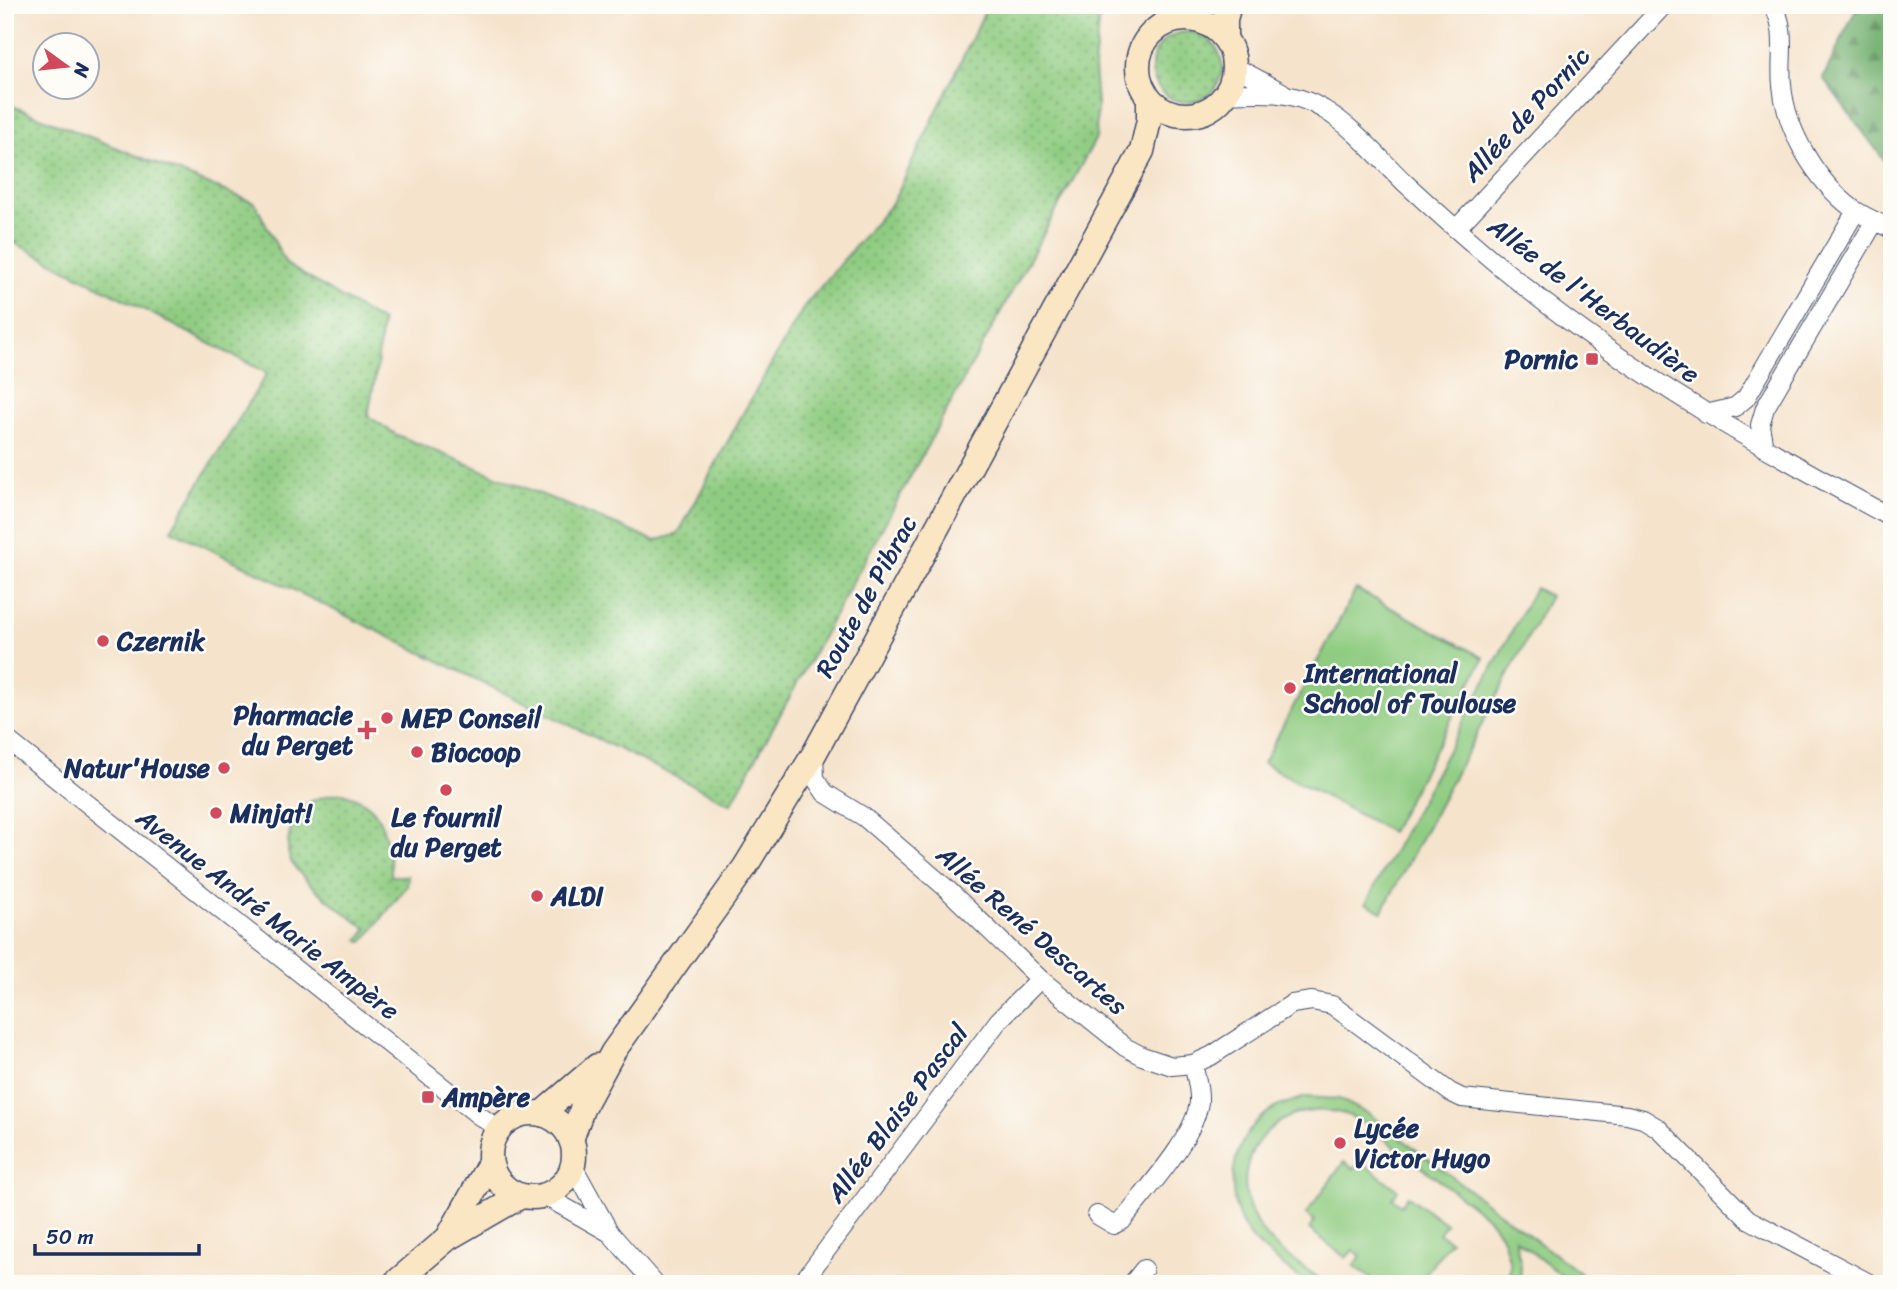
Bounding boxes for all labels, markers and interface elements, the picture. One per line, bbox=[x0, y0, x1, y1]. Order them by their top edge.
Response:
north arrow bbox=[32, 32, 102, 102]
street label: Allée de Pornic bbox=[1450, 35, 1602, 194]
text: N bbox=[64, 59, 100, 82]
street label: Allée de l'Herbaudière bbox=[1477, 204, 1711, 396]
place label: Pornic bbox=[1504, 336, 1579, 382]
marker: Pornic bbox=[1584, 351, 1600, 367]
street label: Route de Pibrac bbox=[802, 506, 930, 686]
place label: Czernik bbox=[116, 618, 206, 664]
marker: Czernik bbox=[95, 633, 111, 649]
place label: International School of Toulouse bbox=[1302, 650, 1517, 726]
marker: International School of Toulouse bbox=[1282, 680, 1298, 696]
place label: Pharmacie du Perget bbox=[233, 692, 354, 768]
place label: MEP Conseil bbox=[400, 695, 543, 741]
marker: MEP Conseil bbox=[379, 710, 395, 726]
marker: Pharmacie du Perget bbox=[359, 722, 375, 738]
place label: Biocoop bbox=[431, 729, 521, 775]
marker: Biocoop bbox=[409, 744, 425, 760]
place label: Natur'House bbox=[63, 745, 211, 791]
marker: Natur'House bbox=[216, 760, 232, 776]
marker: Le fournil du Perget bbox=[438, 782, 454, 798]
place label: Minjat! bbox=[229, 790, 313, 836]
place label: Le fournil du Perget bbox=[390, 794, 503, 870]
street label: Avenue André Marie Ampère bbox=[125, 795, 410, 1032]
marker: Minjat! bbox=[208, 805, 224, 821]
street label: Allée René Descartes bbox=[925, 833, 1138, 1027]
place label: ALDI bbox=[550, 873, 605, 919]
marker: ALDI bbox=[529, 888, 545, 904]
street label: Allée Blaise Pascal bbox=[813, 1013, 981, 1214]
place label: Ampère bbox=[441, 1074, 531, 1120]
marker: Ampère bbox=[420, 1089, 436, 1105]
place label: Lycée Victor Hugo bbox=[1354, 1105, 1491, 1181]
marker: Lycée Victor Hugo bbox=[1332, 1135, 1348, 1151]
scale bar bbox=[35, 1212, 200, 1256]
text: 50 m bbox=[46, 1218, 94, 1256]

